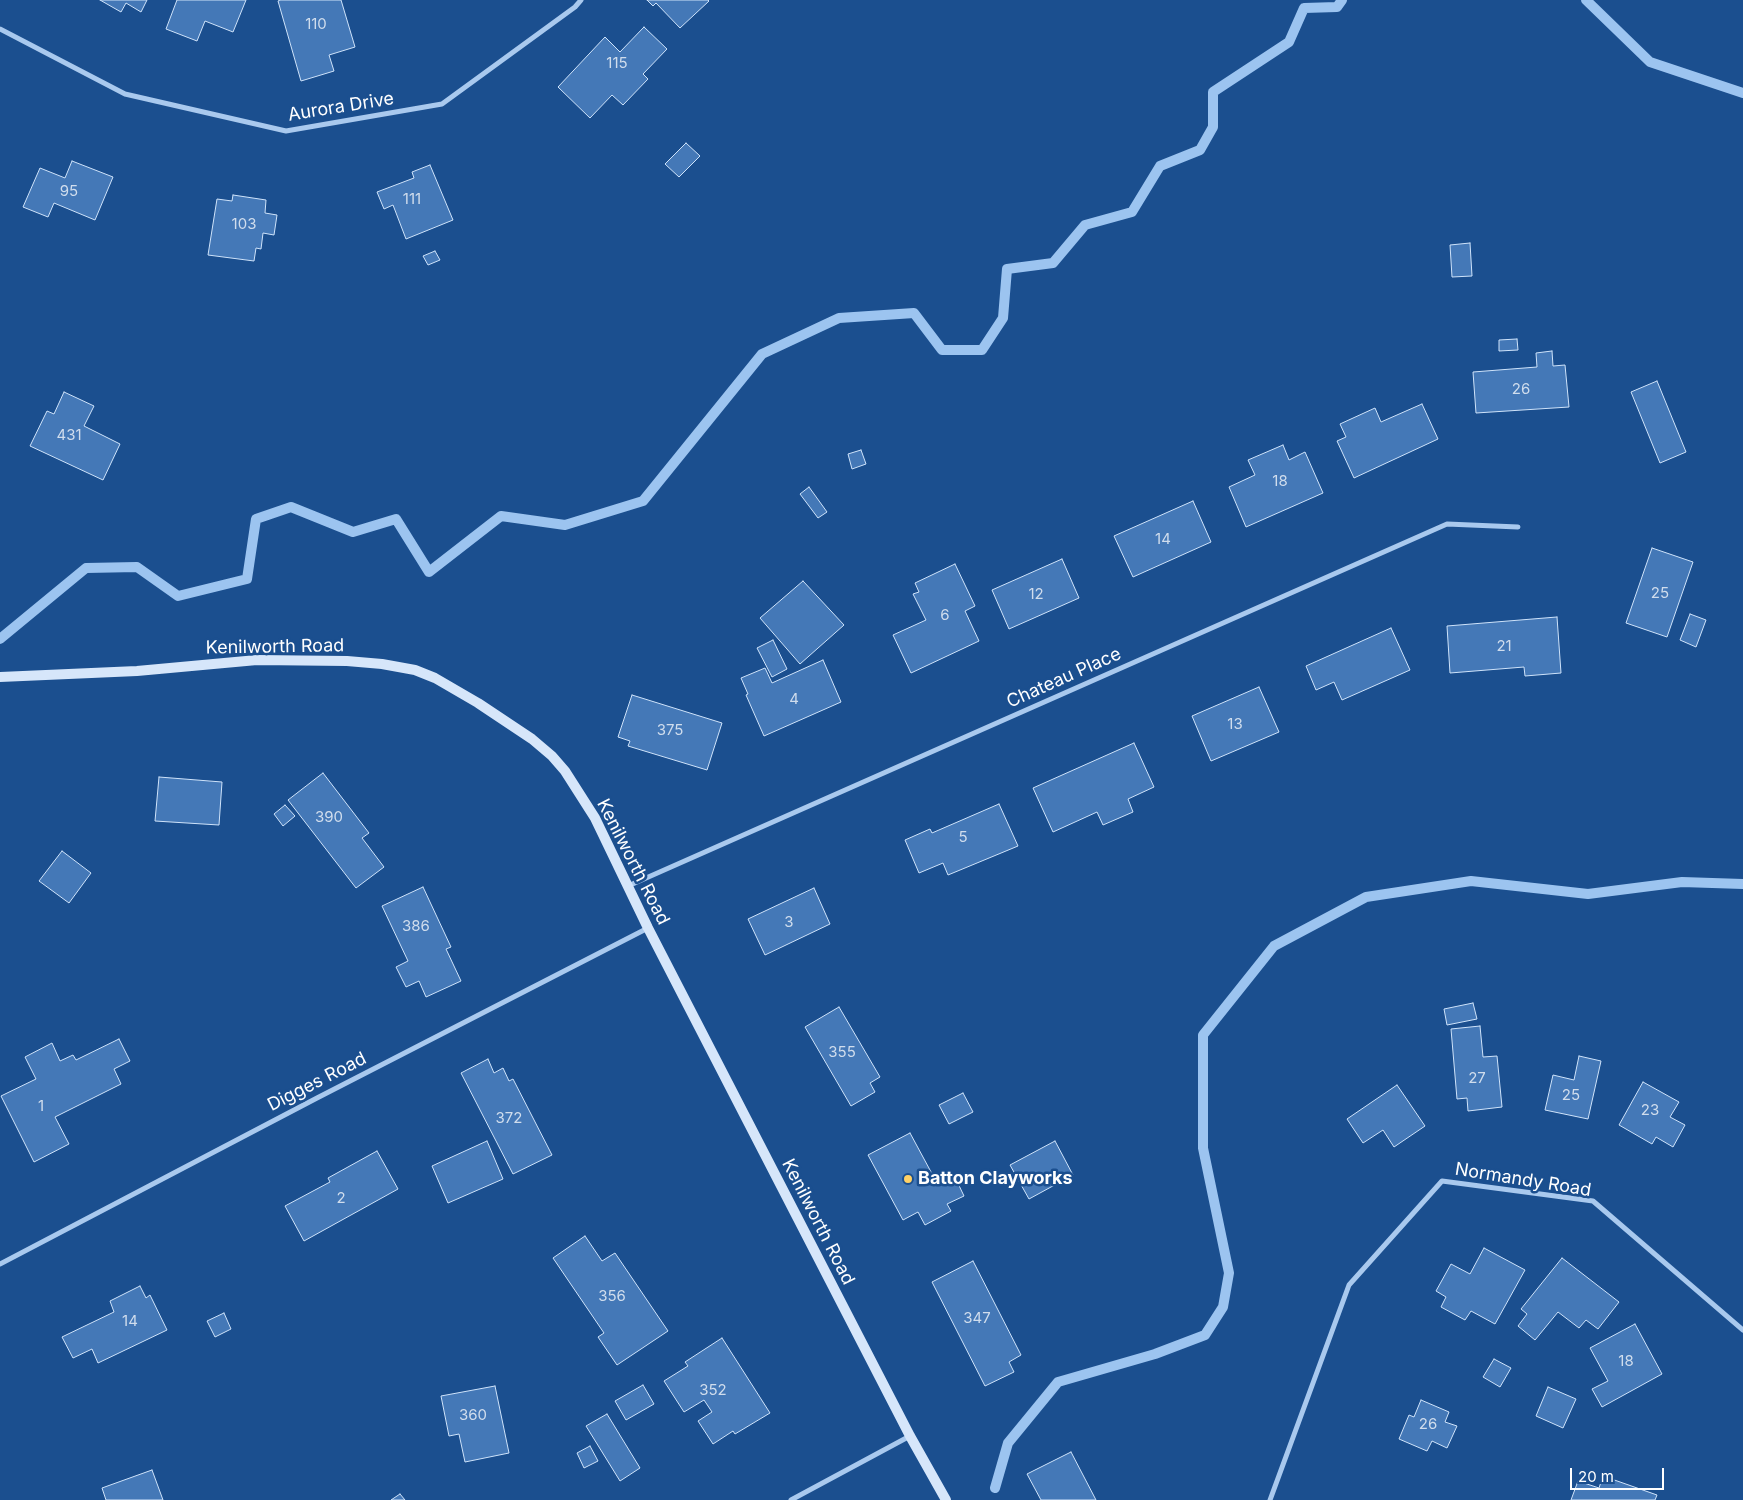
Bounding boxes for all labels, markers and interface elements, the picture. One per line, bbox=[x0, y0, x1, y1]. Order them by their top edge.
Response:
house number: 110 bbox=[305, 15, 327, 33]
house number: 115 bbox=[606, 54, 628, 72]
street label: Aurora Drive bbox=[286, 88, 396, 126]
house number: 95 bbox=[60, 182, 78, 200]
house number: 111 bbox=[403, 190, 421, 208]
house number: 103 bbox=[232, 215, 256, 233]
house number: 26 bbox=[1512, 380, 1530, 398]
house number: 431 bbox=[56, 426, 82, 444]
house number: 18 bbox=[1272, 472, 1288, 490]
house number: 14 bbox=[1155, 530, 1171, 548]
house number: 25 bbox=[1651, 584, 1669, 602]
house number: 12 bbox=[1028, 585, 1044, 603]
house number: 6 bbox=[940, 606, 950, 624]
street label: Kenilworth Road bbox=[206, 635, 344, 659]
house number: 21 bbox=[1496, 637, 1512, 655]
street label: Chateau Place bbox=[1003, 643, 1125, 713]
house number: 4 bbox=[789, 690, 799, 708]
house number: 13 bbox=[1227, 715, 1243, 733]
house number: 375 bbox=[657, 721, 683, 739]
street label: Kenilworth Road bbox=[592, 795, 674, 929]
house number: 390 bbox=[315, 808, 343, 826]
house number: 5 bbox=[958, 828, 968, 846]
house number: 3 bbox=[784, 913, 794, 931]
house number: 386 bbox=[402, 917, 430, 935]
house number: 355 bbox=[828, 1043, 856, 1061]
street label: Digges Road bbox=[264, 1048, 370, 1116]
house number: 27 bbox=[1468, 1069, 1486, 1087]
house number: 25 bbox=[1562, 1086, 1580, 1104]
house number: 1 bbox=[38, 1097, 44, 1115]
house number: 23 bbox=[1641, 1101, 1659, 1119]
house number: 372 bbox=[496, 1109, 522, 1127]
street label: Kenilworth Road bbox=[777, 1155, 859, 1289]
street label: Normandy Road bbox=[1453, 1159, 1593, 1201]
place label: Batton Clayworks bbox=[918, 1168, 1073, 1190]
marker: Batton Clayworks bbox=[902, 1173, 914, 1185]
house number: 2 bbox=[336, 1189, 346, 1207]
house number: 356 bbox=[598, 1287, 626, 1305]
house number: 347 bbox=[963, 1309, 991, 1327]
house number: 14 bbox=[122, 1312, 138, 1330]
house number: 18 bbox=[1618, 1352, 1634, 1370]
house number: 352 bbox=[699, 1381, 727, 1399]
house number: 360 bbox=[459, 1406, 487, 1424]
house number: 26 bbox=[1419, 1415, 1437, 1433]
scale bar bbox=[1573, 1458, 1667, 1490]
text: 20 m bbox=[1578, 1467, 1614, 1486]

